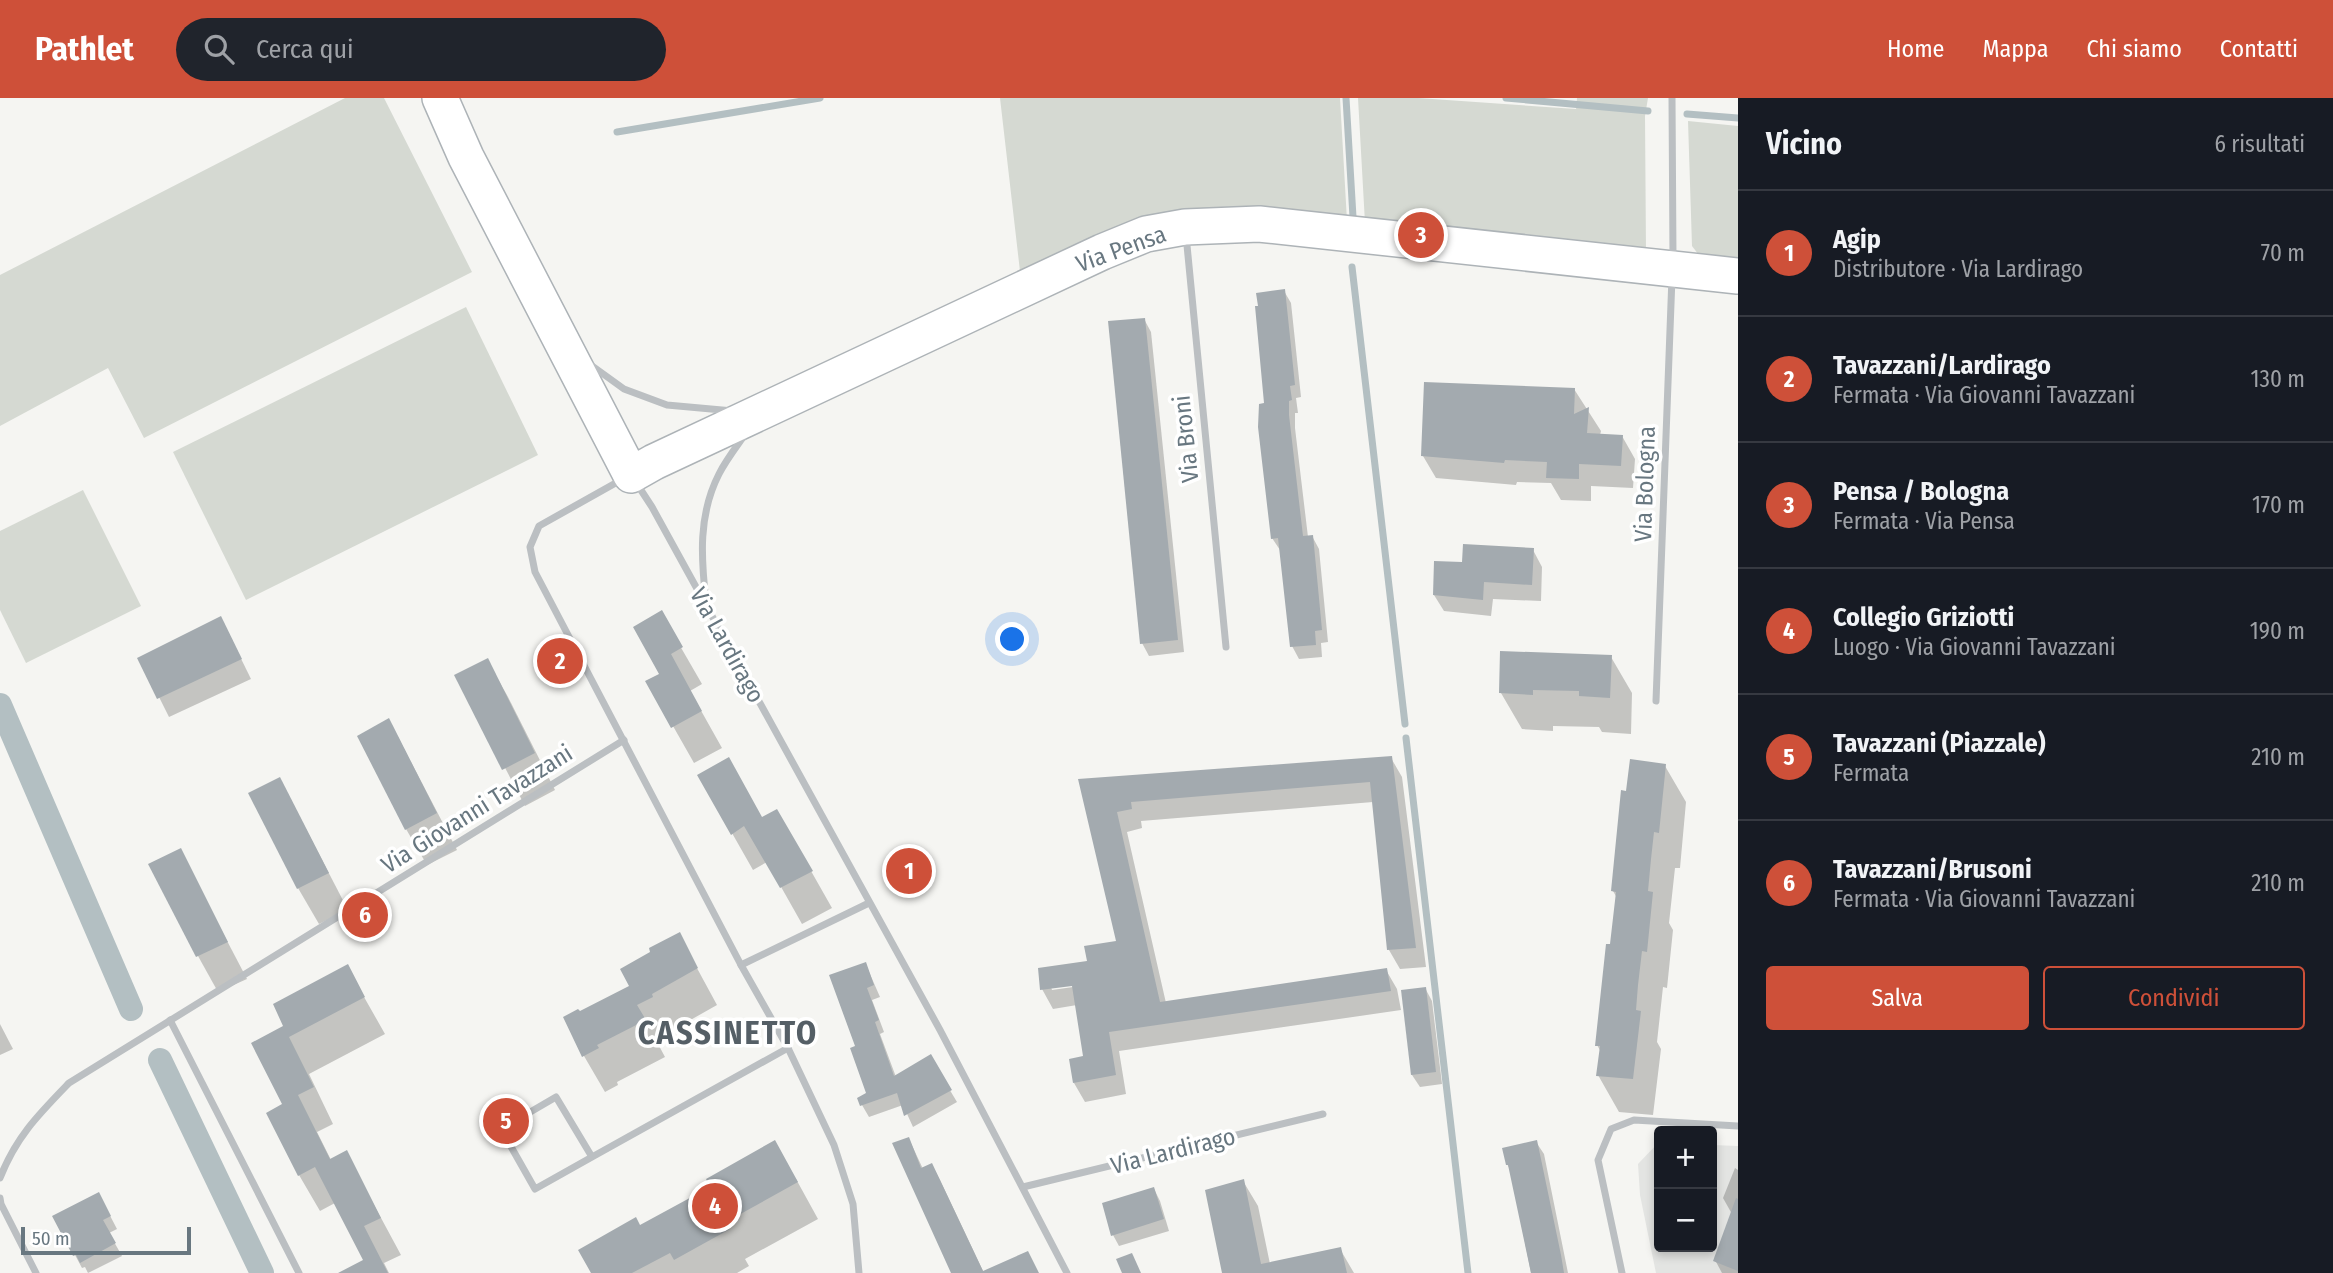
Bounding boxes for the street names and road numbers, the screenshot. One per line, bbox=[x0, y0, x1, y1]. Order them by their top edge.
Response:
street label: Via Pensa bbox=[1072, 220, 1170, 278]
street label: Via Broni bbox=[1167, 394, 1205, 484]
street label: Via Bologna bbox=[1629, 426, 1661, 542]
street label: Via Lardirago bbox=[684, 583, 770, 707]
street label: Via Giovanni Tavazzani bbox=[376, 739, 578, 879]
street label: Via Lardirago bbox=[1108, 1122, 1238, 1180]

